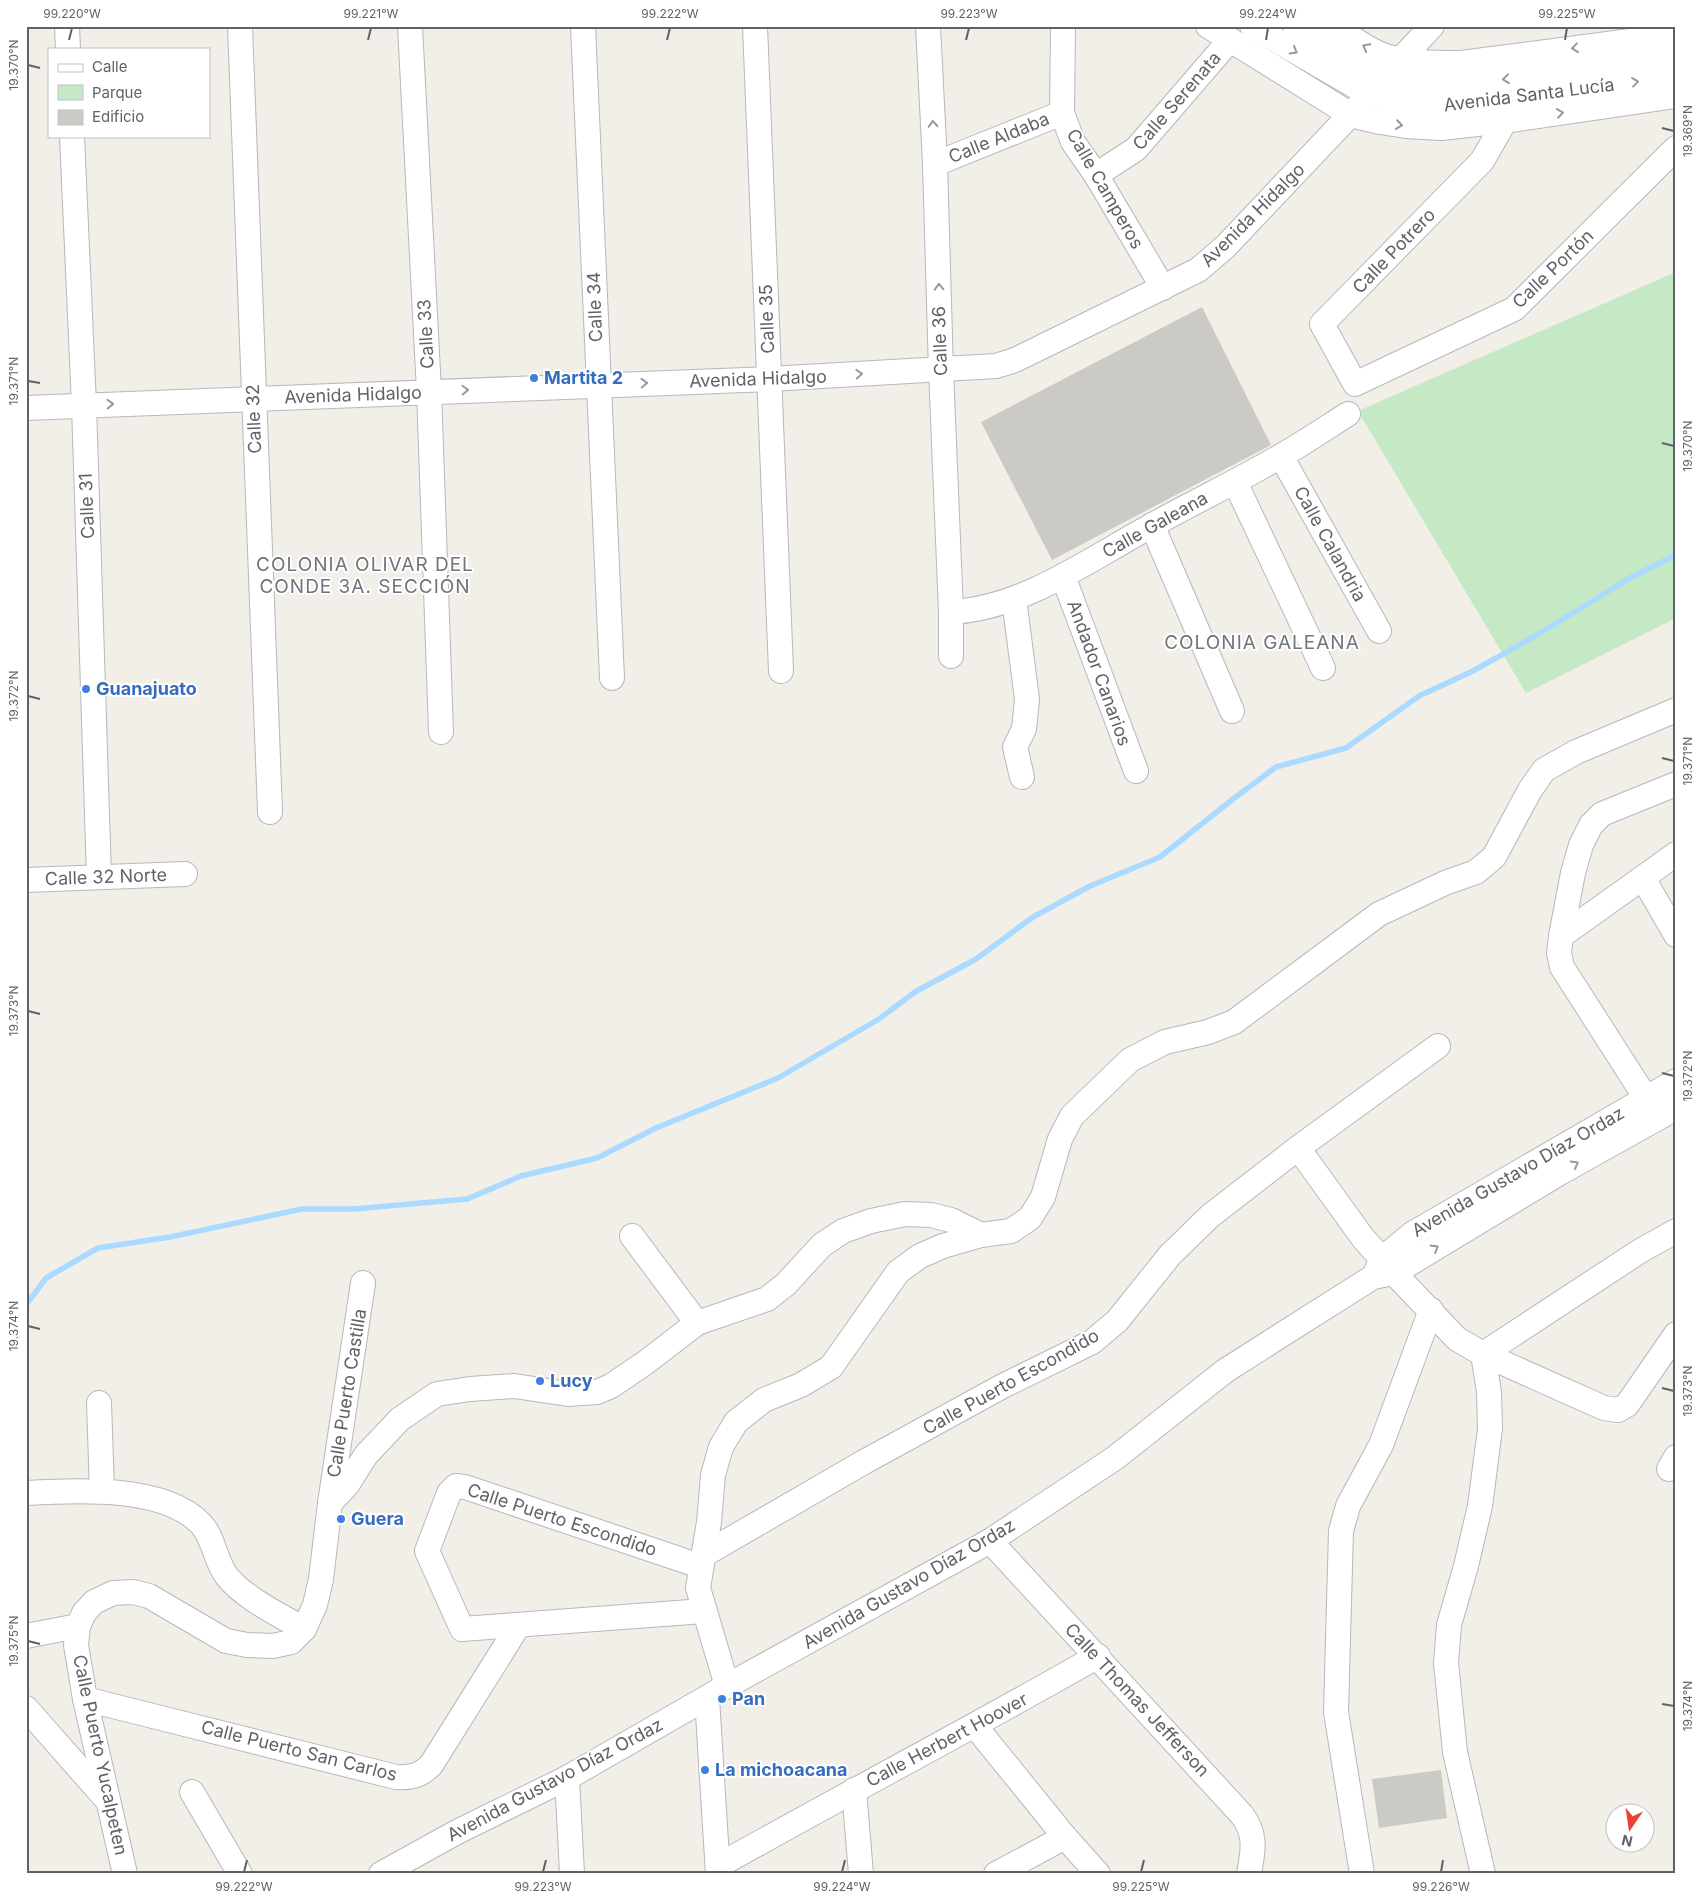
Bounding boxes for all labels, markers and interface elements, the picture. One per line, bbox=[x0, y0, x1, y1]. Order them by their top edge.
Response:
text: 99.220°W bbox=[43, 6, 101, 21]
text: 99.221°W bbox=[344, 6, 399, 21]
text: 99.222°W bbox=[641, 6, 699, 21]
text: 99.223°W bbox=[940, 6, 998, 21]
text: 99.224°W bbox=[1239, 6, 1297, 21]
text: 99.225°W bbox=[1538, 6, 1596, 21]
text: 19.370°N bbox=[6, 39, 21, 91]
one-way arrow bbox=[1571, 42, 1579, 53]
one-way arrow bbox=[1362, 43, 1371, 53]
one-way arrow bbox=[1289, 44, 1298, 54]
street label: Calle Serenata bbox=[1128, 47, 1225, 154]
legend bbox=[48, 48, 210, 138]
text: Calle bbox=[92, 57, 127, 76]
one-way arrow bbox=[1502, 73, 1510, 84]
street label: Avenida Santa Lucía bbox=[1442, 74, 1615, 115]
one-way arrow bbox=[1631, 77, 1639, 88]
text: Parque bbox=[92, 83, 142, 102]
text: 19.369°N bbox=[1680, 105, 1695, 157]
text: Edificio bbox=[92, 107, 144, 126]
street label: Calle Aldaba bbox=[945, 108, 1052, 167]
one-way arrow bbox=[1556, 109, 1564, 119]
one-way arrow bbox=[928, 120, 939, 128]
one-way arrow bbox=[1394, 120, 1403, 130]
street label: Calle Camperos bbox=[1063, 125, 1148, 252]
street label: Avenida Hidalgo bbox=[1197, 159, 1309, 271]
street label: Calle Potrero bbox=[1348, 204, 1439, 297]
street label: Calle Portón bbox=[1508, 225, 1597, 312]
street label: Calle 34 bbox=[583, 272, 606, 343]
one-way arrow bbox=[933, 283, 944, 291]
street label: Calle 35 bbox=[755, 284, 778, 354]
street label: Calle 33 bbox=[413, 299, 438, 369]
street label: Calle 36 bbox=[928, 306, 951, 376]
text: 19.371°N bbox=[6, 357, 21, 405]
street label: Avenida Hidalgo bbox=[689, 366, 827, 391]
place label: Martita 2 bbox=[544, 367, 623, 388]
one-way arrow bbox=[856, 369, 864, 380]
marker: Martita 2 bbox=[528, 372, 540, 384]
one-way arrow bbox=[641, 378, 649, 388]
street label: Avenida Hidalgo bbox=[284, 382, 422, 407]
street label: Calle 32 bbox=[242, 384, 265, 454]
one-way arrow bbox=[461, 385, 469, 395]
one-way arrow bbox=[106, 399, 114, 410]
text: 19.370°N bbox=[1680, 420, 1695, 472]
street label: Calle 31 bbox=[75, 473, 98, 539]
street label: Calle Calandria bbox=[1290, 483, 1371, 605]
street label: Calle Galeana bbox=[1099, 487, 1211, 562]
district label: COLONIA OLIVAR DEL CONDE 3A. SECCIÓN bbox=[256, 553, 474, 598]
street label: Andador Canarios bbox=[1063, 597, 1136, 749]
district label: COLONIA GALEANA bbox=[1164, 631, 1360, 654]
text: 19.372°N bbox=[6, 670, 21, 722]
place label: Guanajuato bbox=[96, 678, 197, 699]
marker: Guanajuato bbox=[80, 683, 92, 695]
text: 19.371°N bbox=[1680, 737, 1695, 785]
street label: Calle 32 Norte bbox=[44, 864, 167, 889]
text: 19.373°N bbox=[6, 986, 21, 1036]
text: 19.372°N bbox=[1680, 1050, 1695, 1102]
street label: Avenida Gustavo Díaz Ordaz bbox=[1408, 1102, 1628, 1241]
one-way arrow bbox=[1569, 1161, 1578, 1171]
one-way arrow bbox=[1430, 1244, 1439, 1254]
text: 19.374°N bbox=[6, 1301, 21, 1351]
street label: Calle Puerto Castilla bbox=[323, 1307, 370, 1479]
street label: Calle Puerto Escondido bbox=[919, 1324, 1102, 1439]
text: 19.373°N bbox=[1680, 1366, 1695, 1416]
place label: Lucy bbox=[550, 1370, 593, 1391]
marker: Lucy bbox=[534, 1375, 546, 1387]
street label: Calle Puerto Escondido bbox=[465, 1479, 660, 1560]
place label: Guera bbox=[351, 1508, 404, 1529]
marker: Guera bbox=[335, 1513, 347, 1525]
street label: Avenida Gustavo Díaz Ordaz bbox=[799, 1514, 1019, 1653]
text: 19.375°N bbox=[6, 1615, 21, 1667]
street label: Calle Thomas Jefferson bbox=[1061, 1619, 1214, 1781]
street label: Calle Puerto Yucalpeten bbox=[69, 1653, 132, 1857]
text: 19.374°N bbox=[1680, 1681, 1695, 1731]
place label: Pan bbox=[732, 1688, 765, 1709]
street label: Calle Herbert Hoover bbox=[863, 1688, 1031, 1791]
marker: Pan bbox=[716, 1693, 728, 1705]
street label: Avenida Gustavo Díaz Ordaz bbox=[443, 1714, 666, 1846]
street label: Calle Puerto San Carlos bbox=[199, 1716, 399, 1785]
place label: La michoacana bbox=[715, 1759, 848, 1780]
marker: La michoacana bbox=[699, 1764, 711, 1776]
north arrow bbox=[1604, 1802, 1654, 1852]
text: N bbox=[1620, 1832, 1634, 1851]
text: 99.222°W bbox=[215, 1879, 273, 1894]
text: 99.223°W bbox=[514, 1879, 572, 1894]
text: 99.224°W bbox=[813, 1879, 871, 1894]
text: 99.225°W bbox=[1112, 1879, 1170, 1894]
text: 99.226°W bbox=[1412, 1879, 1470, 1894]

